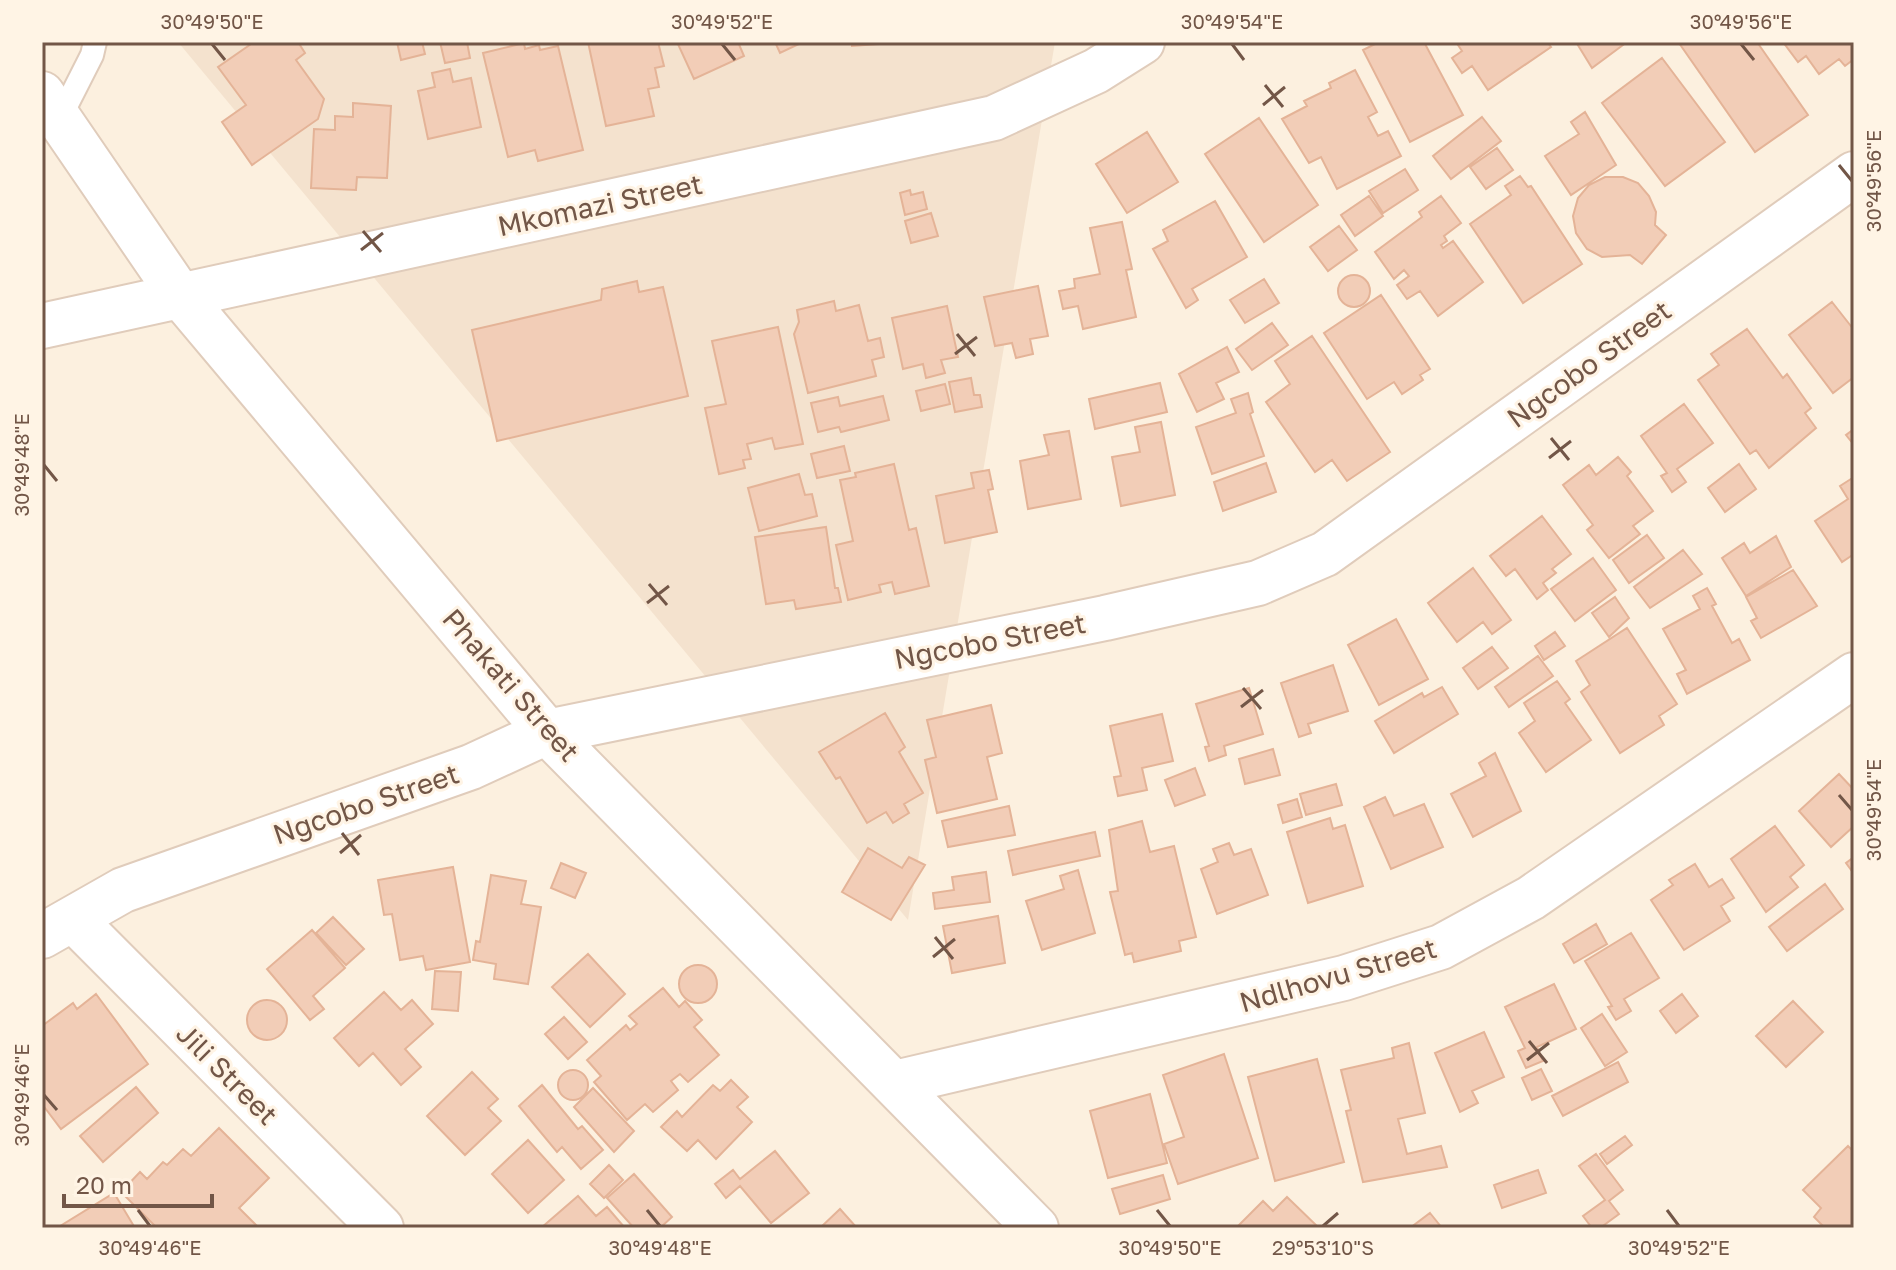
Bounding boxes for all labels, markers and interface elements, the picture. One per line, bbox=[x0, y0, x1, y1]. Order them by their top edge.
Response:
text: 30°49'50"E bbox=[161, 9, 263, 33]
text: 30°49'52"E bbox=[671, 9, 773, 33]
text: 30°49'54"E bbox=[1181, 9, 1283, 33]
text: 30°49'56"E bbox=[1690, 9, 1792, 33]
text: 30°49'56"E bbox=[1861, 130, 1885, 232]
street label: Mkomazi Street bbox=[495, 167, 705, 242]
street label: Ngcobo Street bbox=[1500, 293, 1677, 434]
text: 30°49'48"E bbox=[9, 413, 33, 517]
street label: Phakati Street bbox=[436, 602, 586, 768]
street label: Ngcobo Street bbox=[891, 606, 1089, 675]
street label: Ngcobo Street bbox=[269, 756, 463, 851]
text: 30°49'54"E bbox=[1861, 759, 1885, 861]
street label: Ndlhovu Street bbox=[1236, 931, 1440, 1018]
street label: Jili Street bbox=[170, 1016, 285, 1131]
text: 30°49'46"E bbox=[9, 1043, 33, 1147]
scale bar bbox=[64, 1158, 212, 1208]
text: 20 m bbox=[76, 1170, 132, 1199]
text: 30°49'46"E bbox=[98, 1235, 202, 1259]
text: 30°49'48"E bbox=[608, 1235, 712, 1259]
text: 30°49'50"E bbox=[1119, 1235, 1221, 1259]
text: 29°53'10"S bbox=[1272, 1235, 1374, 1259]
text: 30°49'52"E bbox=[1628, 1235, 1730, 1259]

